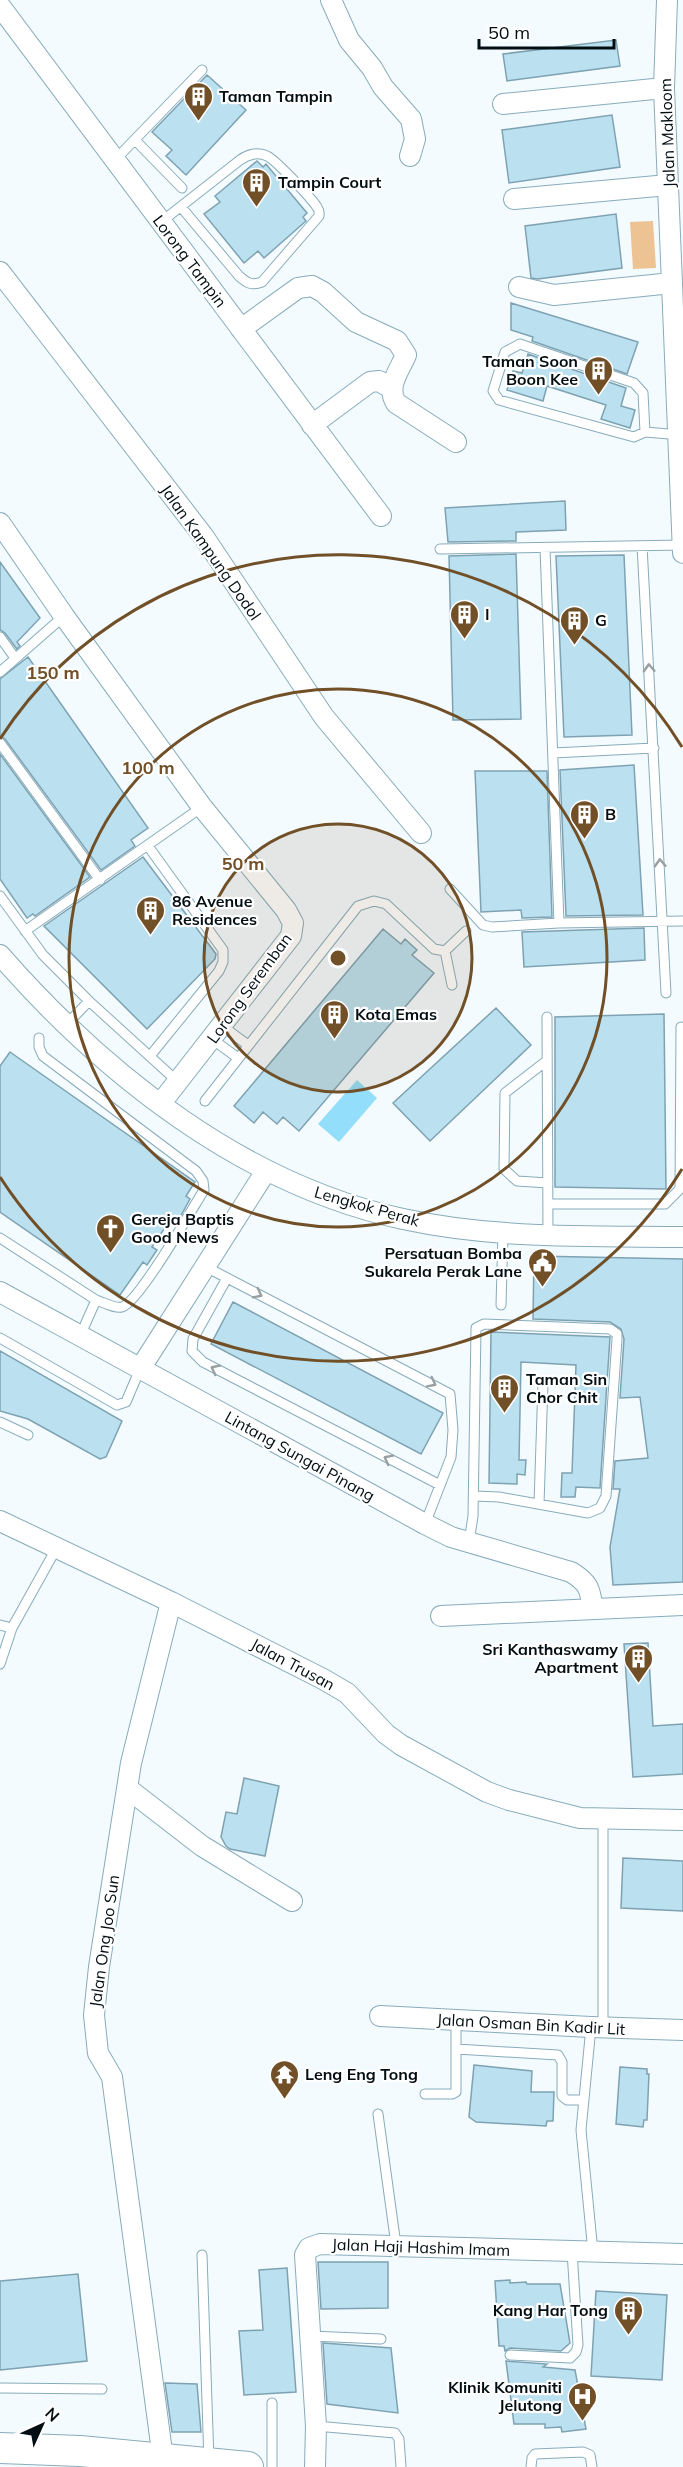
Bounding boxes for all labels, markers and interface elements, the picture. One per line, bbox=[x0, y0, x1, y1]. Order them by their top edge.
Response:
scale bar bbox=[479, 12, 614, 50]
text: 50 m bbox=[488, 21, 530, 44]
street label: Jalan Makloom bbox=[655, 78, 679, 188]
building icon: Taman Tampin bbox=[182, 80, 214, 122]
place label: Taman Tampin bbox=[219, 86, 333, 106]
building icon: Tampin Court bbox=[241, 166, 273, 208]
place label: Tampin Court bbox=[278, 172, 381, 192]
street label: Lorong Tampin bbox=[149, 211, 231, 311]
place label: Taman Soon Boon Kee bbox=[482, 351, 578, 389]
building icon: Taman Soon Boon Kee bbox=[583, 354, 615, 396]
street label: Jalan Kampung Dodol bbox=[157, 480, 265, 624]
building icon: I bbox=[448, 598, 480, 640]
place label: I bbox=[485, 604, 490, 624]
building icon: G bbox=[558, 604, 590, 646]
place label: G bbox=[595, 610, 607, 630]
text: 150 m bbox=[26, 661, 80, 684]
one-way arrow bbox=[643, 663, 656, 672]
text: 100 m bbox=[121, 756, 175, 779]
building icon: B bbox=[568, 798, 600, 840]
place label: B bbox=[605, 804, 616, 824]
text: 50 m bbox=[222, 852, 264, 875]
one-way arrow bbox=[654, 858, 667, 867]
place label: 86 Avenue Residences bbox=[172, 891, 257, 929]
building icon: 86 Avenue Residences bbox=[135, 894, 167, 936]
street label: Lorong Seremban bbox=[202, 929, 296, 1047]
centre of rings bbox=[328, 948, 348, 968]
building icon: Kota Emas bbox=[318, 998, 350, 1040]
place label: Kota Emas bbox=[355, 1004, 437, 1024]
street label: Lengkok Perak bbox=[312, 1181, 423, 1231]
place label: Gereja Baptis Good News bbox=[131, 1209, 234, 1247]
church icon: Gereja Baptis Good News bbox=[94, 1212, 126, 1254]
place label: Persatuan Bomba Sukarela Perak Lane bbox=[364, 1243, 522, 1281]
public building icon: Persatuan Bomba Sukarela Perak Lane bbox=[527, 1246, 559, 1288]
one-way arrow bbox=[252, 1287, 262, 1298]
one-way arrow bbox=[211, 1365, 222, 1376]
place label: Taman Sin Chor Chit bbox=[526, 1369, 607, 1407]
building icon: Taman Sin Chor Chit bbox=[489, 1372, 521, 1414]
one-way arrow bbox=[425, 1376, 436, 1387]
street label: Lintang Sungai Pinang bbox=[222, 1406, 378, 1506]
one-way arrow bbox=[384, 1454, 395, 1466]
street label: Jalan Trusan bbox=[248, 1634, 338, 1694]
place label: Sri Kanthaswamy Apartment bbox=[482, 1639, 618, 1677]
building icon: Sri Kanthaswamy Apartment bbox=[623, 1642, 655, 1684]
street label: Jalan Ong Joo Sun bbox=[85, 1873, 123, 2009]
street label: Jalan Osman Bin Kadir Lit bbox=[436, 2009, 626, 2039]
temple icon: Leng Eng Tong bbox=[268, 2058, 300, 2100]
place label: Leng Eng Tong bbox=[305, 2064, 418, 2084]
street label: Jalan Haji Hashim Imam bbox=[331, 2234, 511, 2260]
building icon: Kang Har Tong bbox=[613, 2294, 645, 2336]
place label: Kang Har Tong bbox=[493, 2300, 608, 2320]
place label: Klinik Komuniti Jelutong bbox=[448, 2377, 562, 2415]
hospital icon: Klinik Komuniti Jelutong bbox=[567, 2380, 599, 2422]
north arrow bbox=[12, 2395, 72, 2455]
text: N bbox=[41, 2403, 64, 2426]

